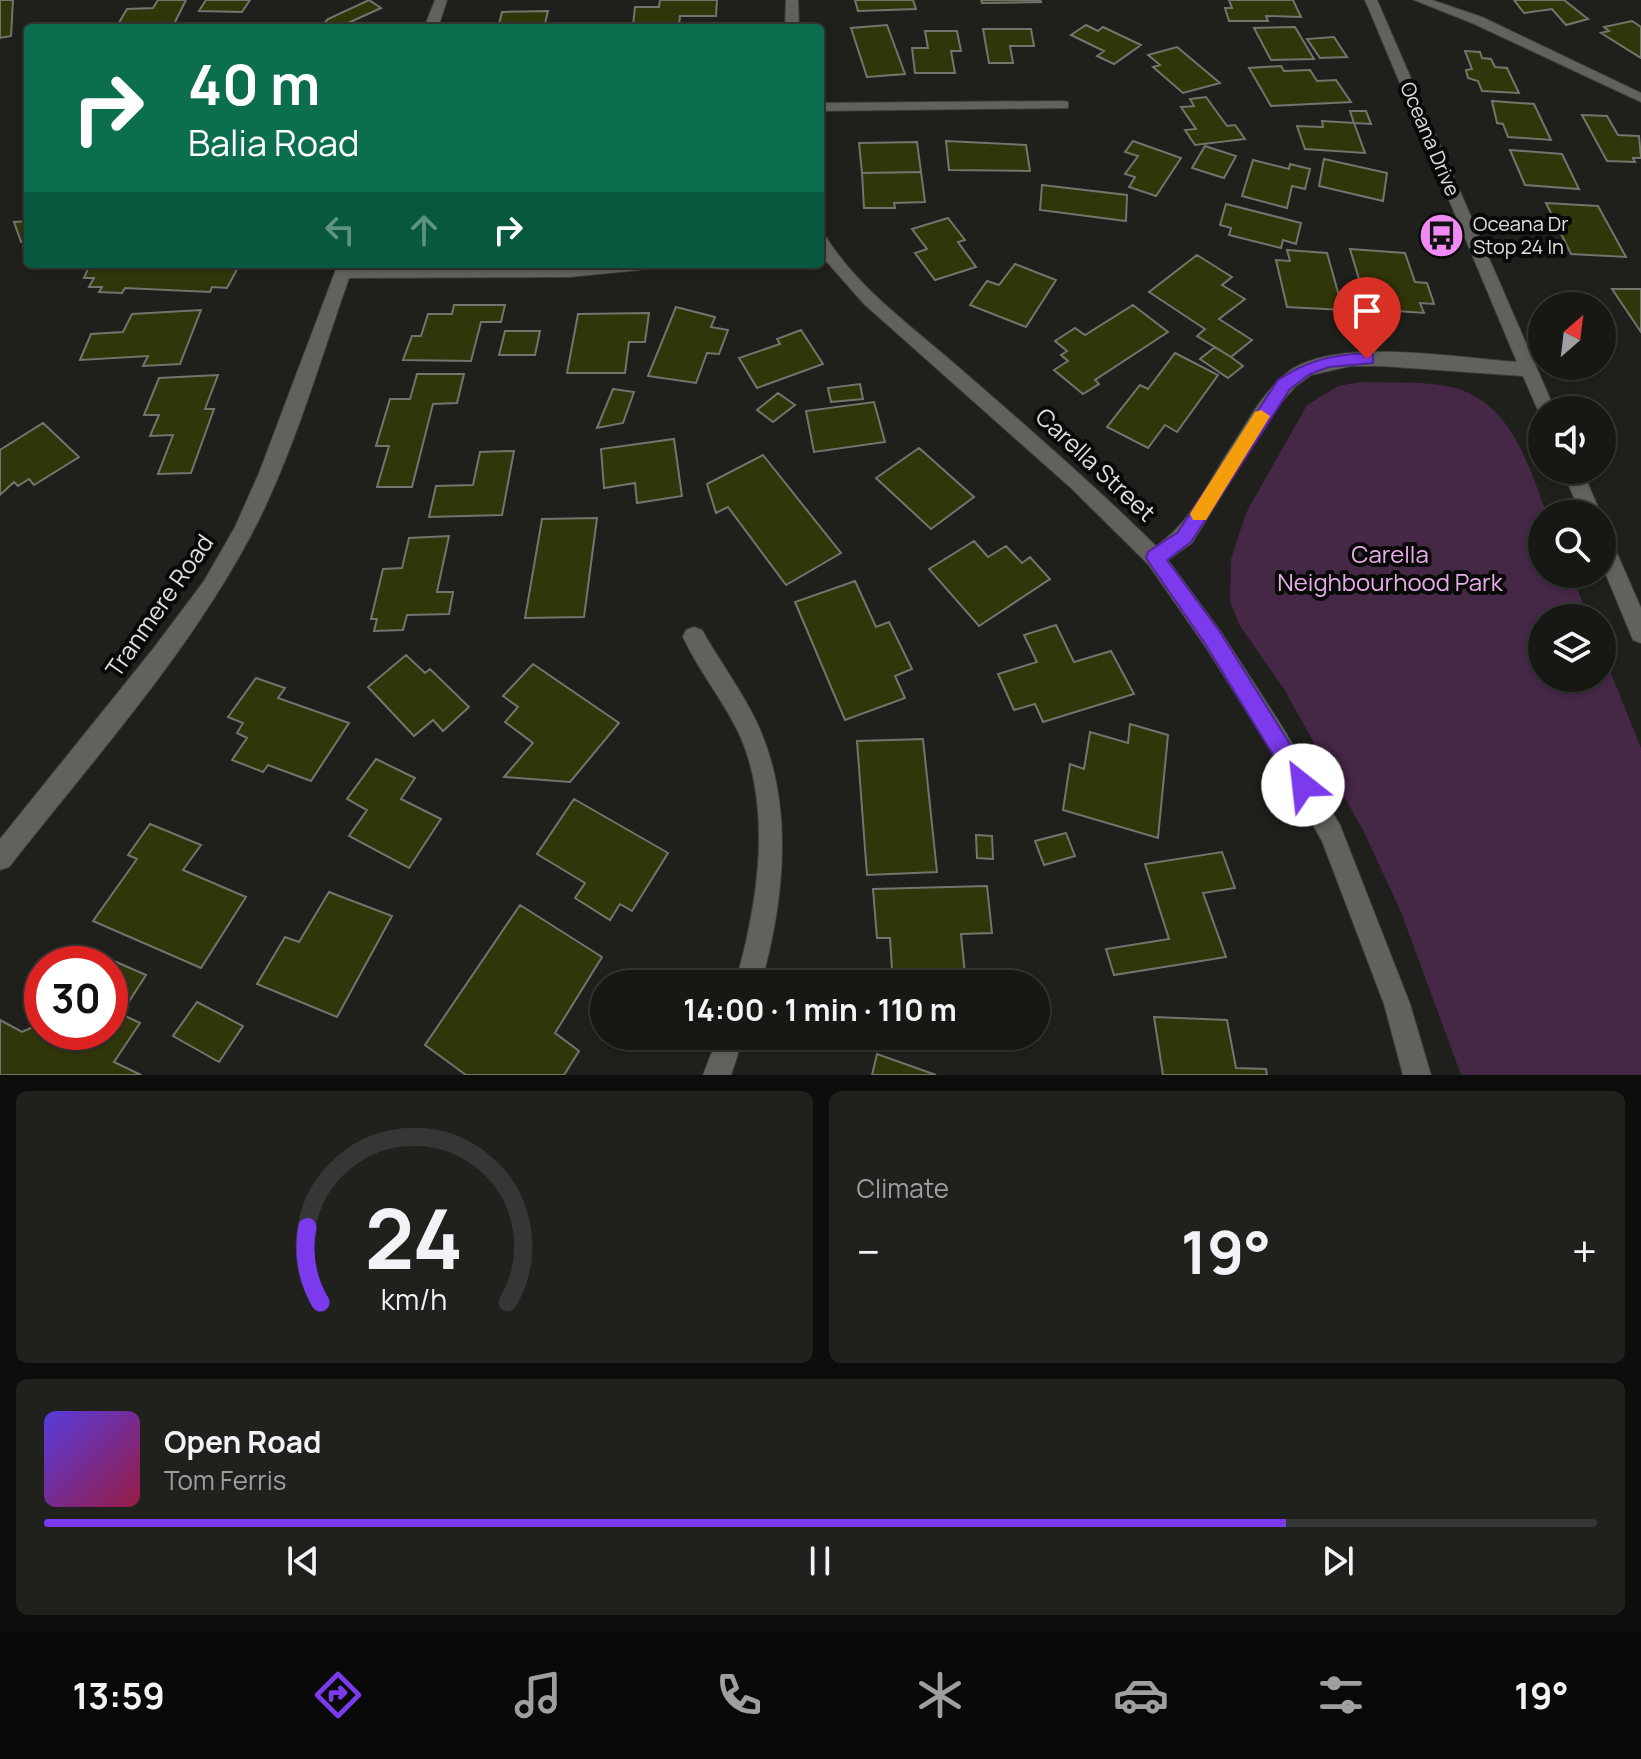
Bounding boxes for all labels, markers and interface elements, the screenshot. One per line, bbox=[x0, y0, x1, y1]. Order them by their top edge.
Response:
text: 40 m bbox=[188, 45, 320, 122]
icon: right bbox=[56, 56, 160, 160]
street label: Oceana Drive bbox=[1394, 78, 1467, 200]
text: Balia Road bbox=[188, 118, 359, 167]
icon: left bbox=[318, 208, 362, 252]
icon: ahead bbox=[402, 208, 446, 252]
icon: right bbox=[486, 208, 530, 252]
place label: Oceana Dr Stop 24 In bbox=[1473, 210, 1568, 260]
bus stop icon: Oceana Dr Stop 24 In bbox=[1418, 212, 1466, 260]
pin bbox=[1333, 277, 1401, 359]
icon: arrive bbox=[1345, 289, 1389, 333]
north arrow bbox=[1528, 292, 1616, 380]
map controls bbox=[1528, 292, 1616, 692]
button: sound bbox=[1528, 396, 1616, 484]
street label: Carella Street bbox=[1029, 400, 1163, 528]
button: search bbox=[1528, 500, 1616, 588]
street label: Tranmere Road bbox=[97, 527, 220, 683]
park label: Carella Neighbourhood Park bbox=[1277, 537, 1504, 598]
button: layers bbox=[1528, 604, 1616, 692]
position arrow bbox=[1261, 743, 1345, 827]
speed limit sign: 30 bbox=[24, 946, 128, 1050]
text: 14:00 · 1 min · 110 m bbox=[683, 989, 957, 1030]
text: Climate bbox=[857, 1170, 949, 1206]
text: 24 bbox=[365, 1180, 464, 1294]
text: 19° bbox=[1181, 1210, 1271, 1292]
text: − bbox=[857, 1221, 880, 1281]
text: + bbox=[1572, 1221, 1597, 1281]
text: km/h bbox=[381, 1280, 447, 1319]
text: Open Road bbox=[164, 1421, 321, 1462]
text: Tom Ferris bbox=[164, 1462, 286, 1498]
icon: previous bbox=[281, 1539, 325, 1583]
icon: pause bbox=[798, 1539, 842, 1583]
icon: next bbox=[1316, 1539, 1360, 1583]
icon: directions bbox=[310, 1667, 366, 1723]
icon: music bbox=[510, 1667, 566, 1723]
icon: phone bbox=[711, 1667, 767, 1723]
icon: climate bbox=[912, 1667, 968, 1723]
icon: car bbox=[1113, 1667, 1169, 1723]
icon: filters bbox=[1313, 1667, 1369, 1723]
text: 13:59 bbox=[72, 1671, 165, 1720]
text: 19° bbox=[1514, 1671, 1569, 1720]

